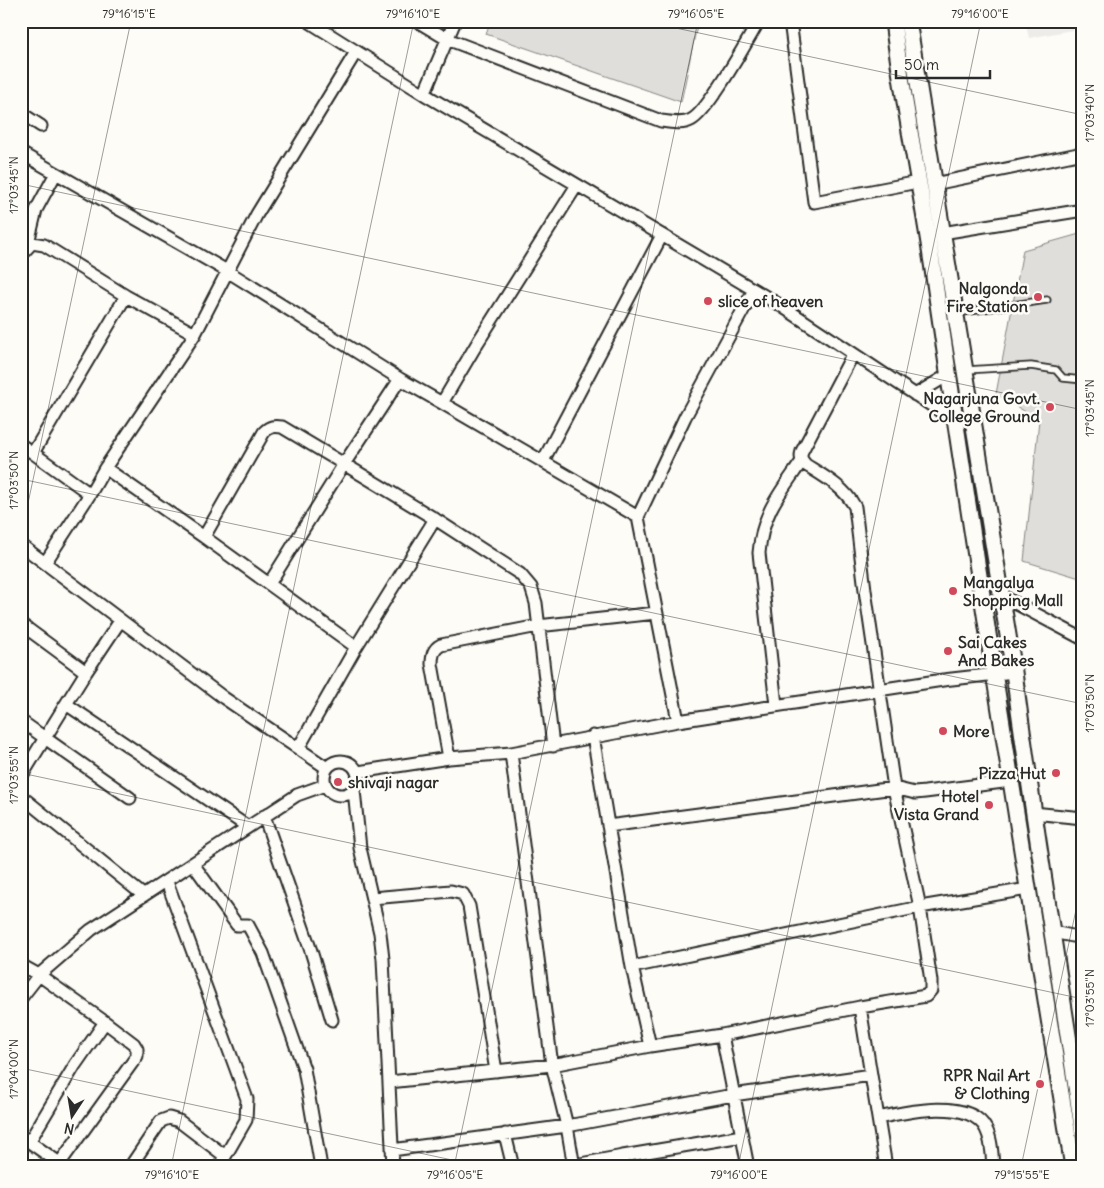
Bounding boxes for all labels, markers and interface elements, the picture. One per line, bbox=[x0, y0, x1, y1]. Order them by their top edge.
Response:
text: 79°16'15"E bbox=[102, 6, 156, 21]
text: 79°16'10"E bbox=[386, 6, 440, 21]
text: 79°16'05"E bbox=[668, 6, 724, 21]
text: 79°16'00"E bbox=[951, 6, 1009, 21]
scale bar bbox=[896, 48, 990, 80]
text: 50 m bbox=[904, 55, 939, 74]
text: 17°03'40"N bbox=[1082, 84, 1097, 142]
text: 17°03'45"N bbox=[6, 156, 21, 214]
place label: Nalgonda Fire Station bbox=[946, 278, 1028, 316]
place label: slice of heaven bbox=[718, 291, 823, 311]
marker: Nalgonda Fire Station bbox=[1032, 291, 1044, 303]
marker: slice of heaven bbox=[702, 295, 714, 307]
text: 17°03'45"N bbox=[1082, 379, 1097, 437]
place label: Nagarjuna Govt. College Ground bbox=[923, 388, 1041, 427]
marker: Nagarjuna Govt. College Ground bbox=[1044, 401, 1056, 413]
text: 17°03'50"N bbox=[6, 451, 21, 509]
place label: Mangalya Shopping Mall bbox=[963, 572, 1063, 611]
marker: Mangalya Shopping Mall bbox=[947, 585, 959, 597]
place label: Sai Cakes And Bakes bbox=[958, 632, 1034, 670]
marker: Sai Cakes And Bakes bbox=[942, 645, 954, 657]
text: 17°03'50"N bbox=[1082, 674, 1097, 732]
place label: More bbox=[953, 721, 990, 741]
marker: More bbox=[937, 725, 949, 737]
text: 17°03'55"N bbox=[6, 746, 21, 804]
place label: Pizza Hut bbox=[978, 763, 1047, 783]
marker: Pizza Hut bbox=[1050, 767, 1062, 779]
place label: shivaji nagar bbox=[348, 772, 439, 793]
marker: shivaji nagar bbox=[332, 776, 344, 788]
place label: Hotel Vista Grand bbox=[894, 786, 980, 824]
marker: Hotel Vista Grand bbox=[983, 799, 995, 811]
text: 17°03'55"N bbox=[1082, 969, 1097, 1027]
text: 17°04'00"N bbox=[6, 1039, 21, 1099]
place label: RPR Nail Art & Clothing bbox=[943, 1065, 1031, 1104]
marker: RPR Nail Art & Clothing bbox=[1034, 1078, 1046, 1090]
north arrow bbox=[48, 1090, 98, 1140]
text: N bbox=[63, 1119, 76, 1139]
text: 79°16'10"E bbox=[145, 1167, 199, 1182]
text: 79°16'05"E bbox=[427, 1167, 483, 1182]
text: 79°16'00"E bbox=[710, 1167, 768, 1182]
text: 79°15'55"E bbox=[994, 1167, 1050, 1182]

